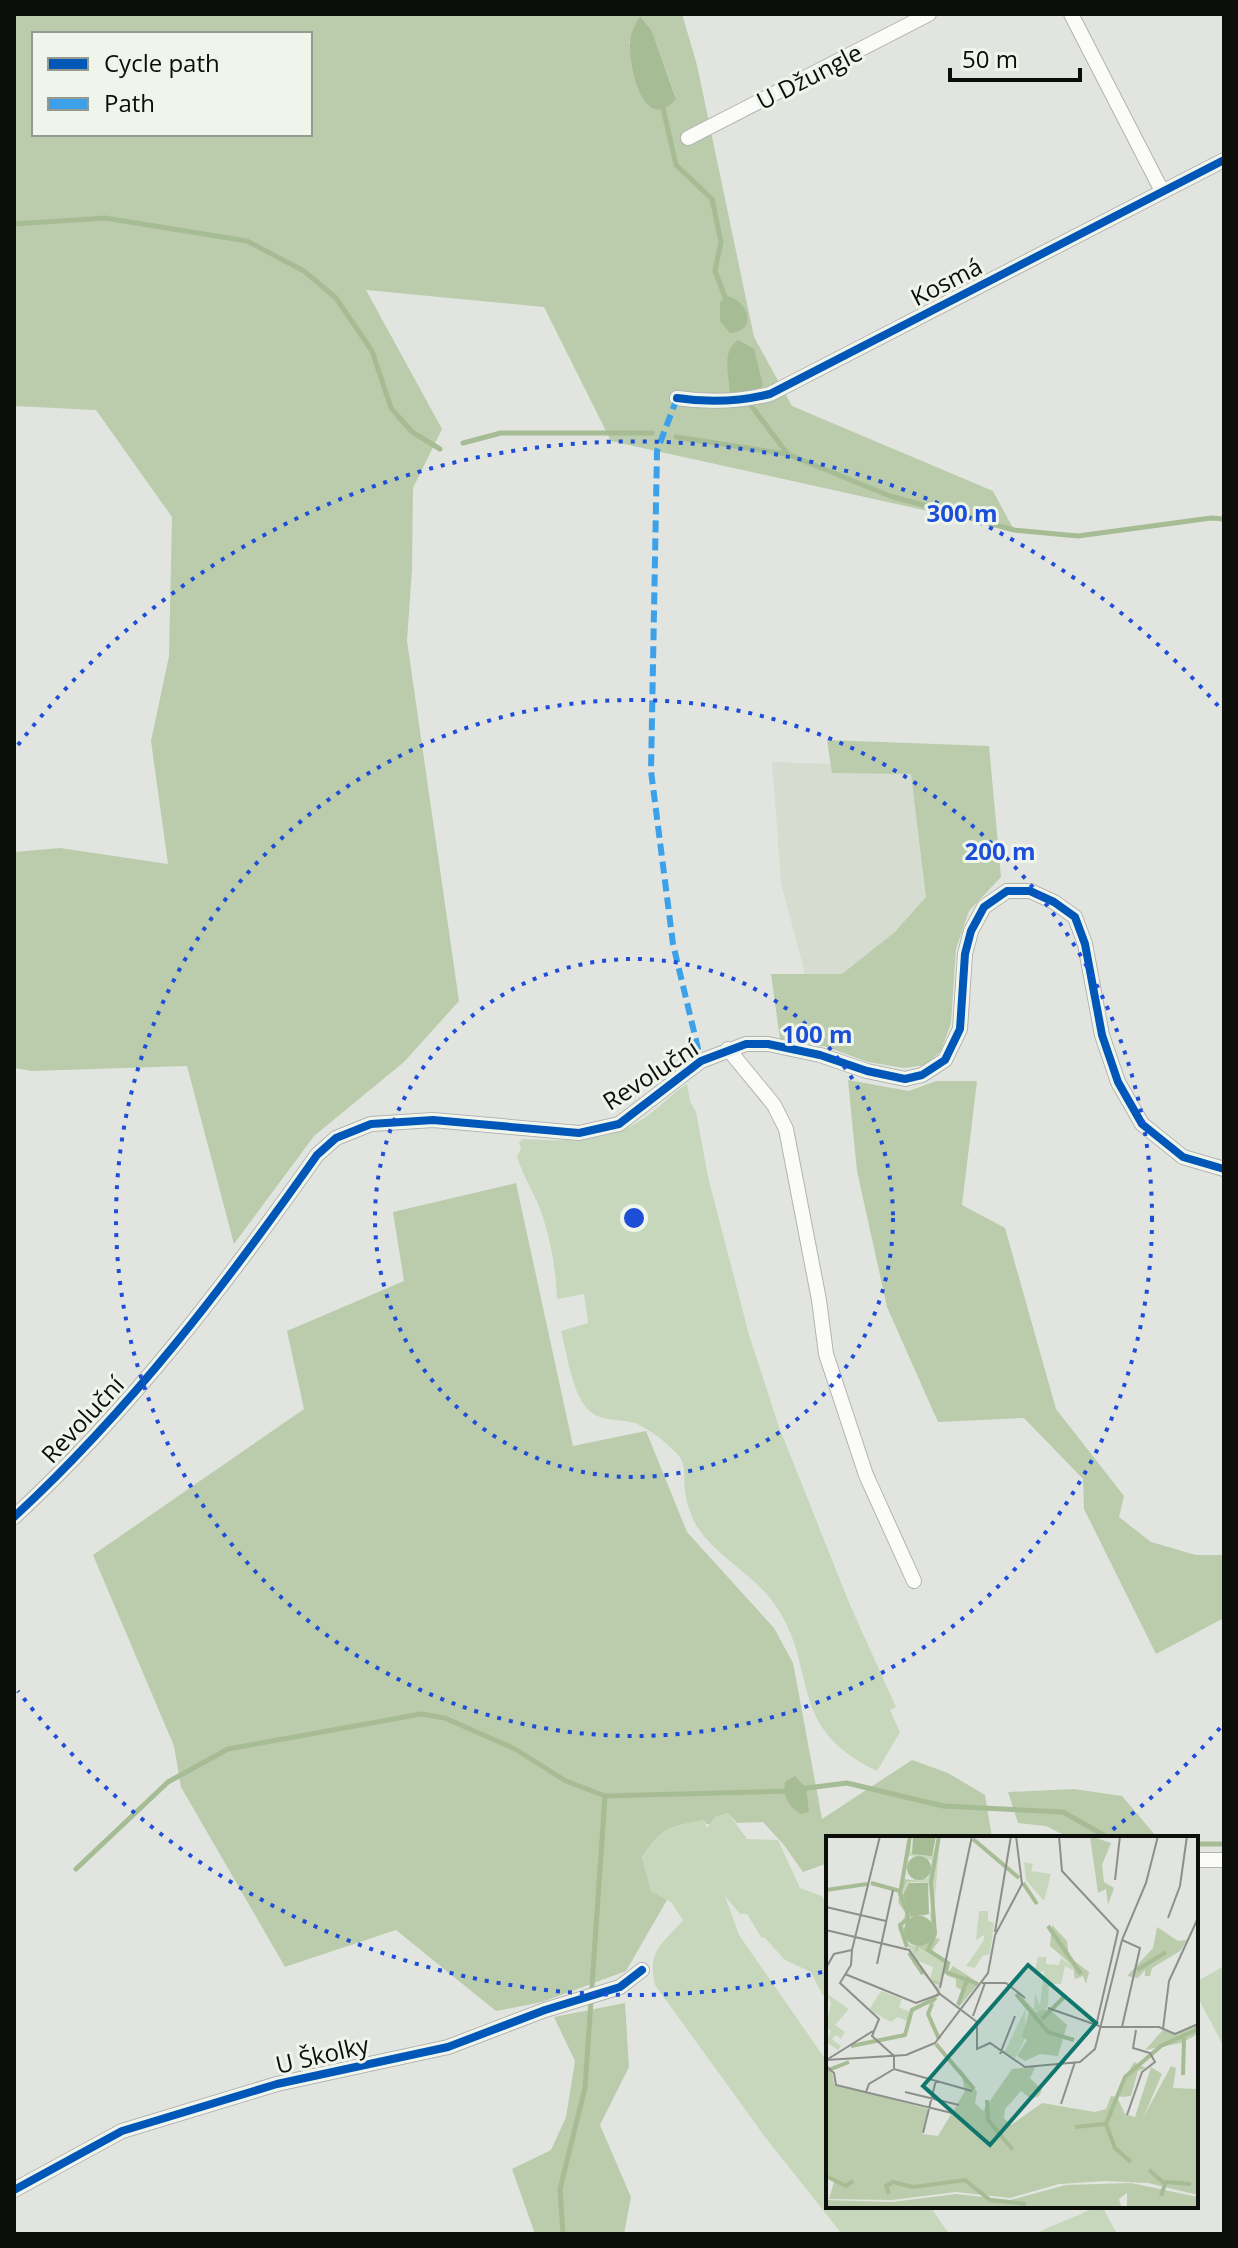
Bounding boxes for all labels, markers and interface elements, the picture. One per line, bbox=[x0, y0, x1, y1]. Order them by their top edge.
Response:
legend bbox=[32, 32, 312, 136]
scale bar bbox=[950, 32, 1080, 82]
street label: U Džungle bbox=[751, 35, 867, 117]
text: 50 m bbox=[962, 42, 1018, 75]
text: Cycle path bbox=[104, 46, 220, 79]
text: Path bbox=[104, 86, 155, 119]
street label: Kosmá bbox=[905, 249, 987, 313]
text: 300 m bbox=[927, 496, 997, 529]
text: 200 m bbox=[965, 834, 1035, 867]
text: 100 m bbox=[782, 1017, 852, 1050]
street label: Revoluční bbox=[596, 1030, 705, 1117]
centre of rings bbox=[620, 1204, 648, 1232]
street label: Revoluční bbox=[33, 1368, 131, 1470]
inset map bbox=[826, 1836, 1198, 2208]
street label: U Školky bbox=[272, 2027, 373, 2081]

